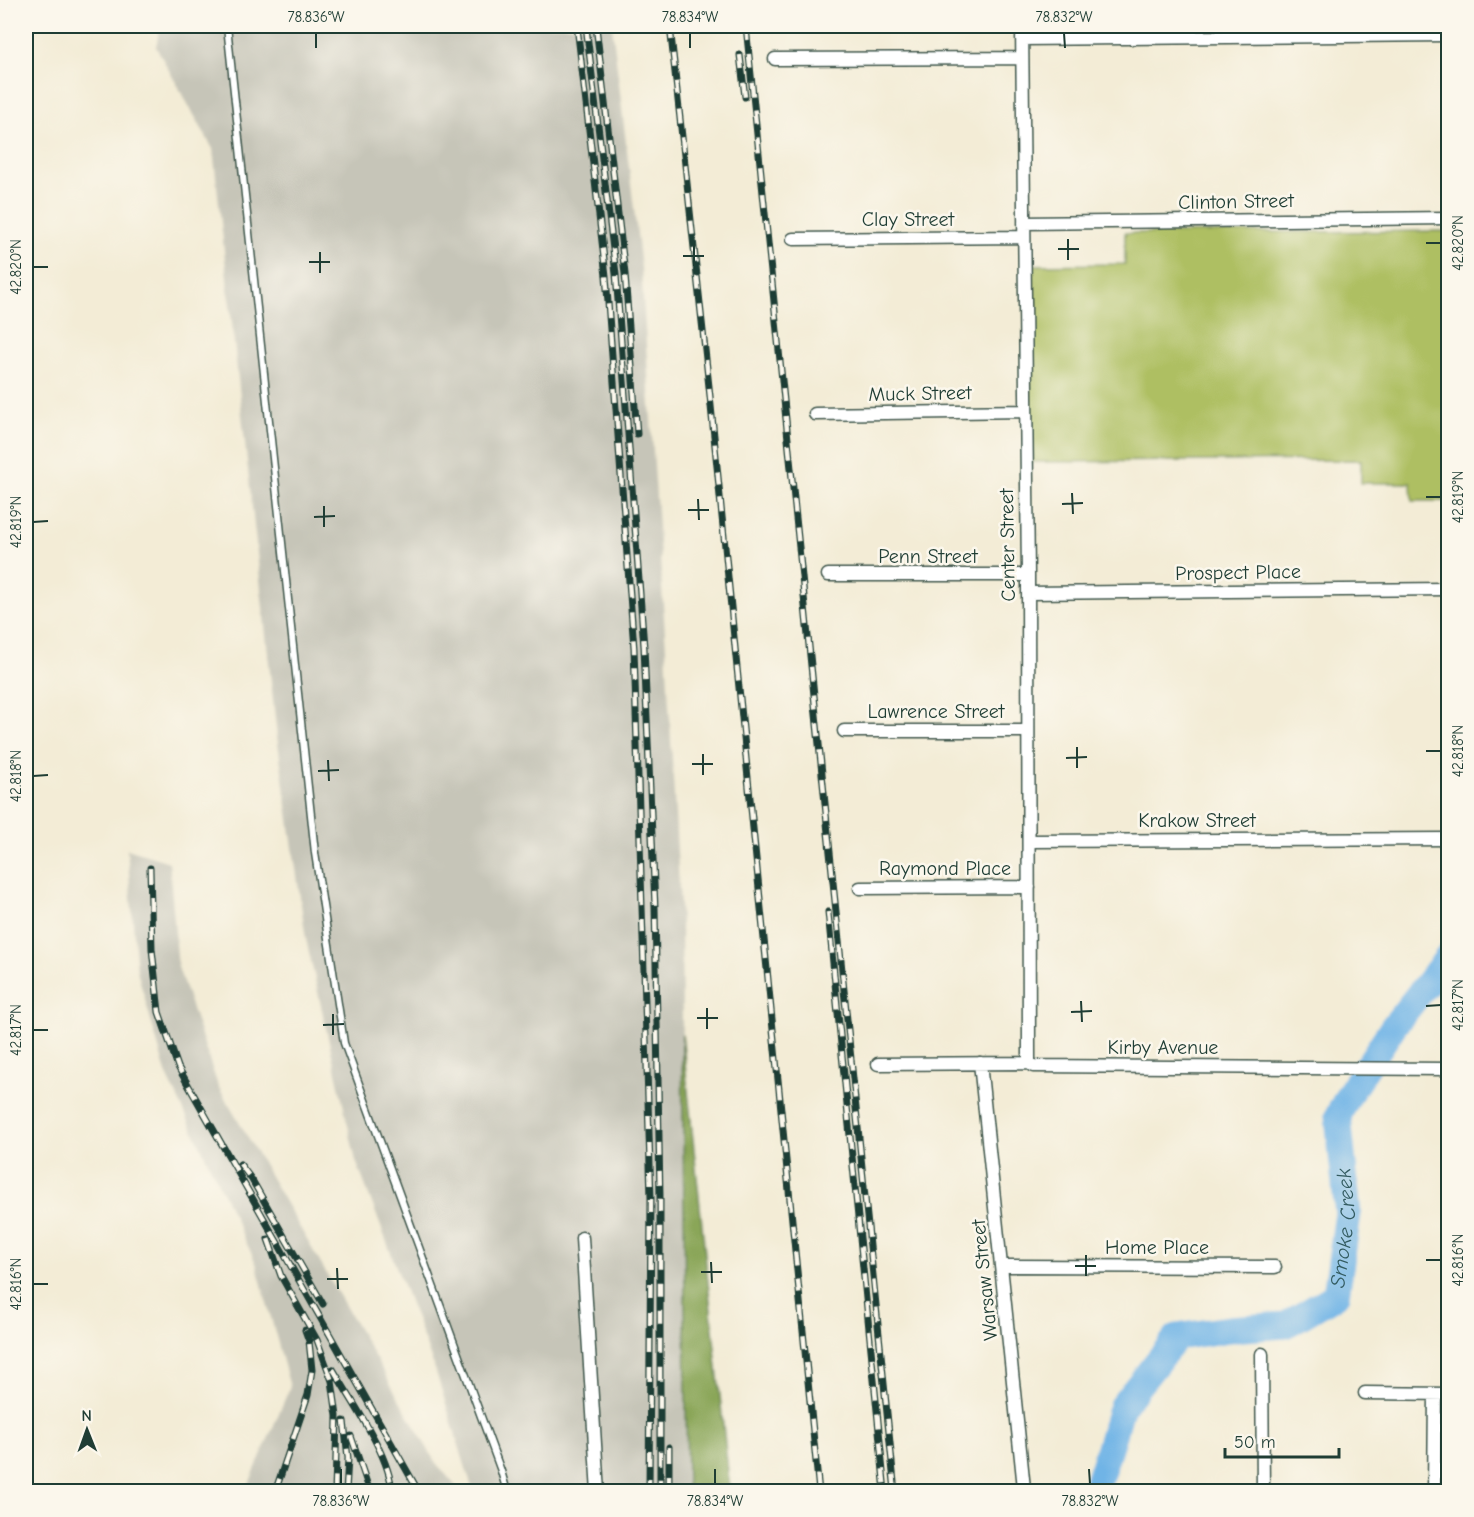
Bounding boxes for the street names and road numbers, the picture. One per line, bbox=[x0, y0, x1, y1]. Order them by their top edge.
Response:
street label: Clinton Street bbox=[1178, 189, 1295, 214]
street label: Clay Street bbox=[862, 208, 956, 231]
street label: Muck Street bbox=[868, 381, 973, 406]
street label: Center Street bbox=[995, 487, 1020, 602]
street label: Penn Street bbox=[878, 545, 979, 568]
street label: Prospect Place bbox=[1175, 560, 1301, 585]
street label: Lawrence Street bbox=[868, 700, 1006, 723]
street label: Krakow Street bbox=[1138, 809, 1257, 832]
street label: Raymond Place bbox=[879, 857, 1011, 880]
street label: Kirby Avenue bbox=[1108, 1036, 1218, 1059]
street label: Warsaw Street bbox=[967, 1217, 1002, 1342]
street label: Home Place bbox=[1105, 1236, 1209, 1259]

